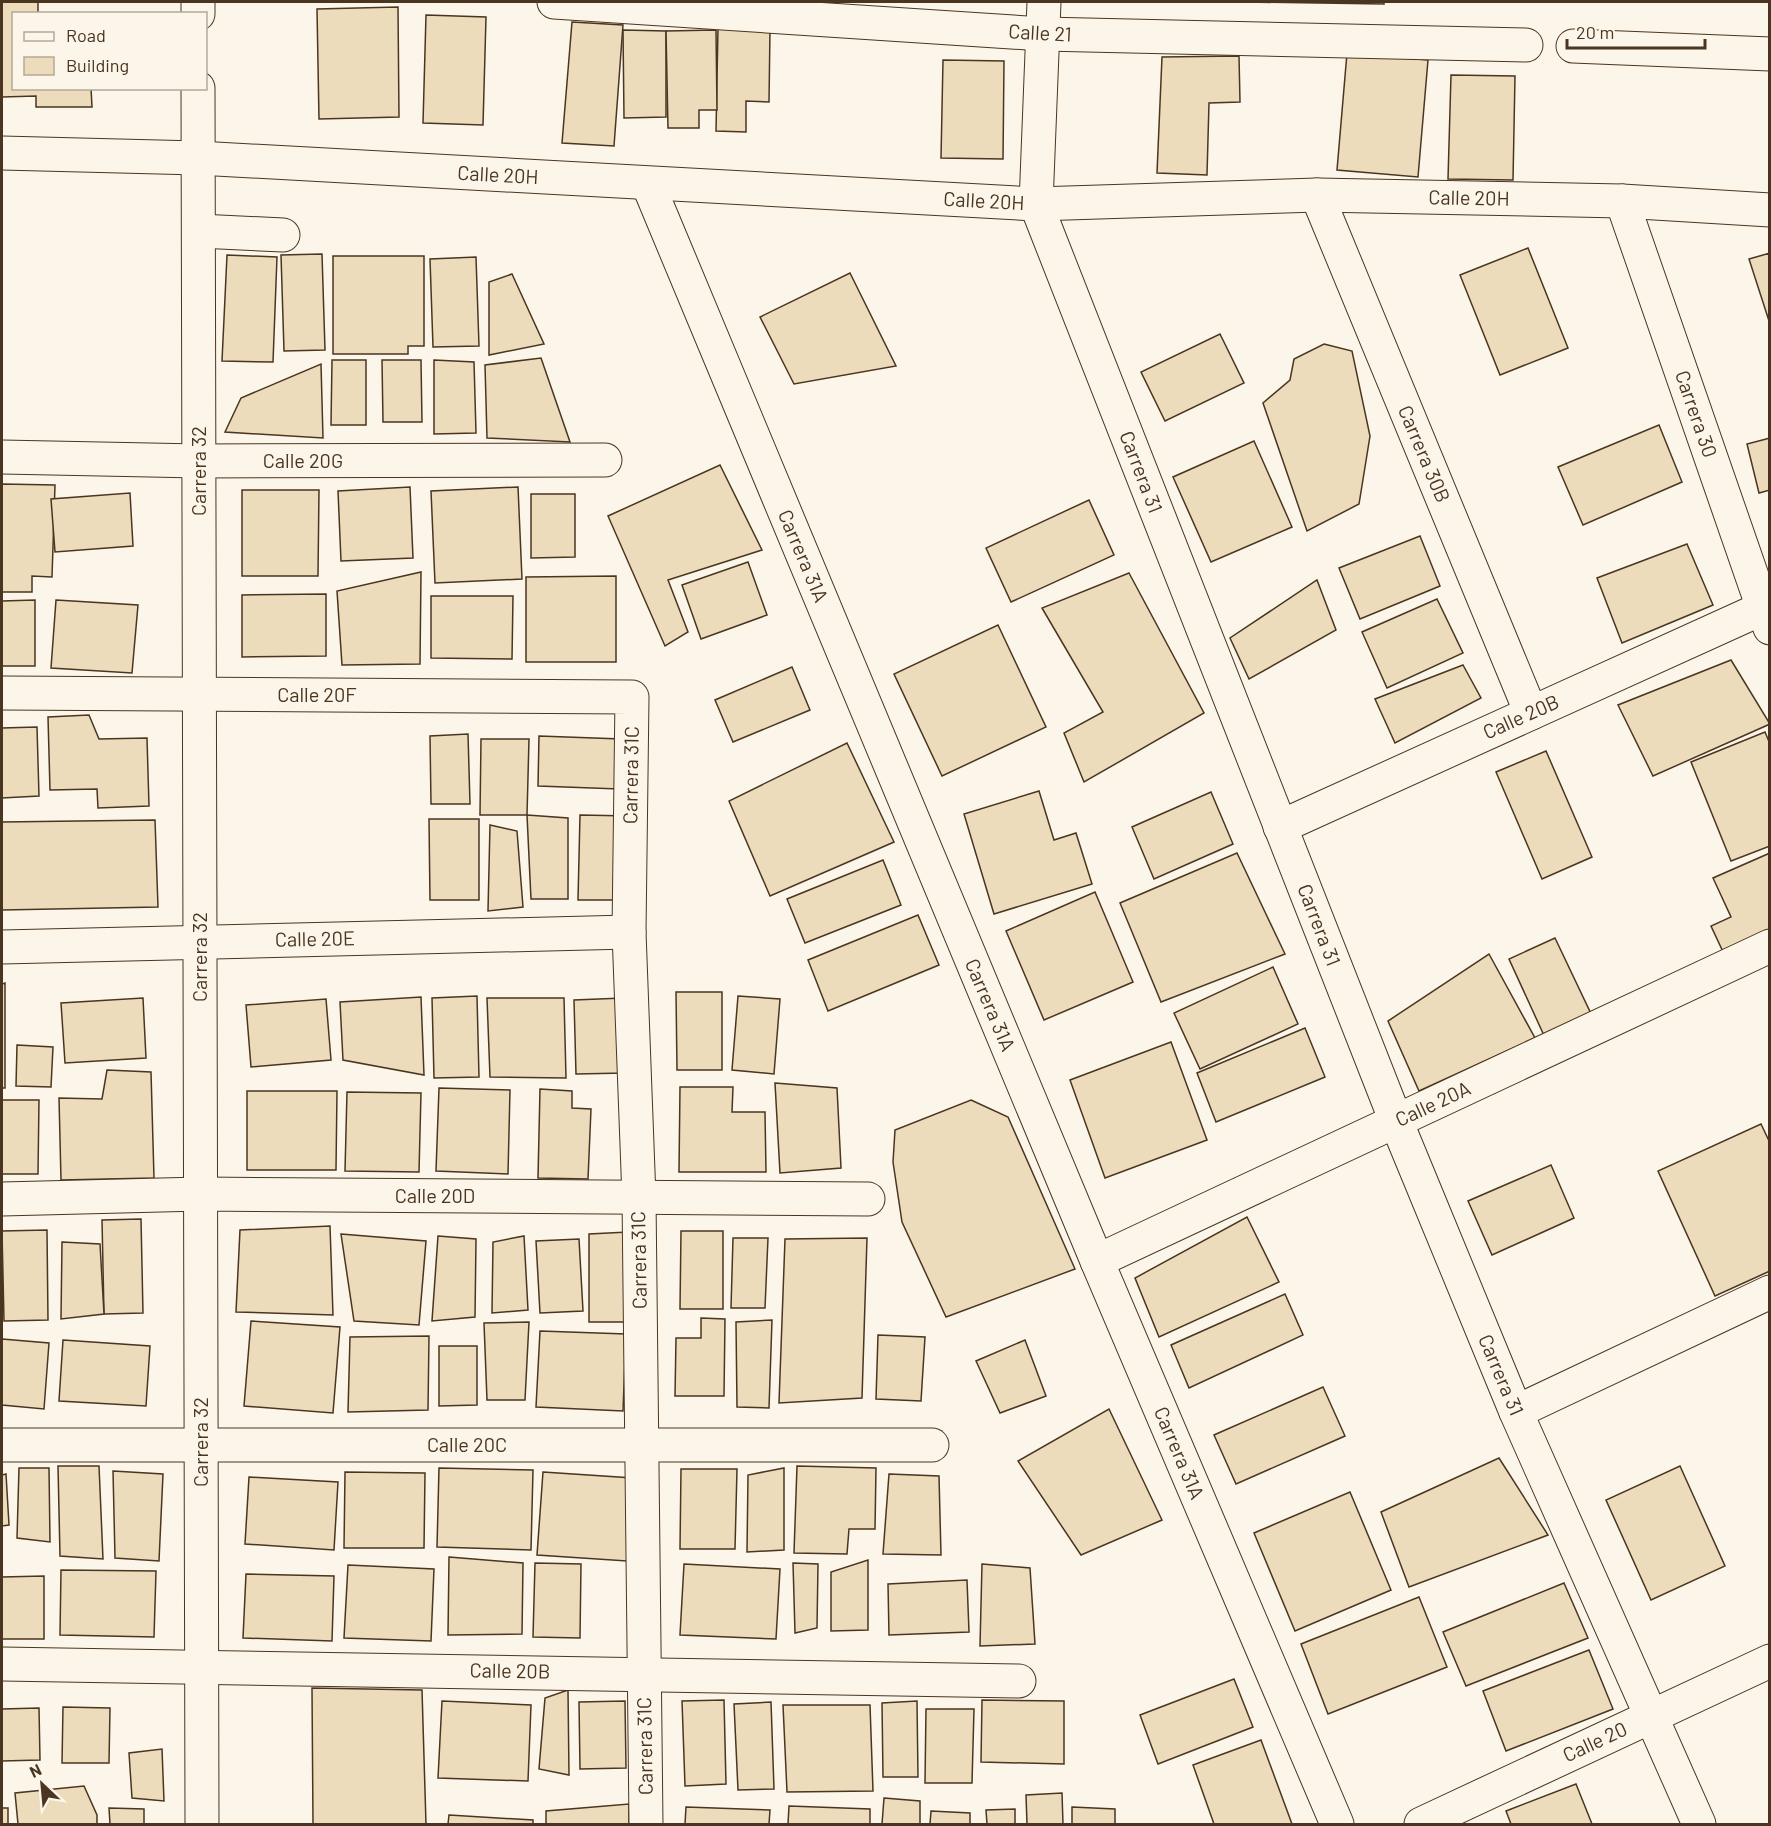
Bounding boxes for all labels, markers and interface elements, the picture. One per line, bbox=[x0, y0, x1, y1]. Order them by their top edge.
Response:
legend bbox=[12, 12, 207, 90]
scale bar bbox=[1567, 12, 1705, 50]
street label: Calle 21 bbox=[1008, 18, 1072, 46]
text: 20 m bbox=[1576, 21, 1614, 43]
text: Road bbox=[66, 24, 106, 46]
text: Building bbox=[66, 54, 129, 76]
street label: Calle 20H bbox=[457, 160, 539, 188]
street label: Calle 20H bbox=[1428, 184, 1510, 210]
street label: Calle 20H bbox=[943, 186, 1025, 214]
street label: Carrera 30 bbox=[1671, 367, 1723, 460]
street label: Carrera 30B bbox=[1394, 402, 1456, 506]
street label: Carrera 32 bbox=[186, 426, 210, 516]
street label: Carrera 31 bbox=[1115, 427, 1169, 516]
street label: Calle 20G bbox=[263, 448, 343, 472]
street label: Carrera 31A bbox=[774, 506, 834, 605]
street label: Calle 20F bbox=[277, 682, 357, 706]
street label: Calle 20B bbox=[1479, 689, 1562, 743]
street label: Carrera 31C bbox=[617, 726, 643, 824]
street label: Carrera 31 bbox=[1293, 880, 1347, 969]
street label: Carrera 32 bbox=[187, 912, 211, 1002]
street label: Calle 20E bbox=[275, 925, 355, 951]
street label: Carrera 31A bbox=[961, 955, 1021, 1054]
street label: Calle 20A bbox=[1391, 1075, 1474, 1131]
street label: Calle 20D bbox=[395, 1183, 475, 1207]
street label: Carrera 31C bbox=[625, 1211, 651, 1309]
street label: Carrera 31 bbox=[1474, 1330, 1530, 1419]
street label: Carrera 32 bbox=[188, 1397, 212, 1487]
street label: Carrera 31A bbox=[1150, 1403, 1210, 1502]
street label: Calle 20C bbox=[427, 1432, 507, 1456]
street label: Calle 20B bbox=[469, 1657, 551, 1683]
street label: Carrera 31C bbox=[631, 1697, 657, 1795]
street label: Calle 20 bbox=[1559, 1716, 1631, 1766]
north arrow bbox=[12, 1754, 72, 1814]
text: N bbox=[26, 1759, 44, 1781]

